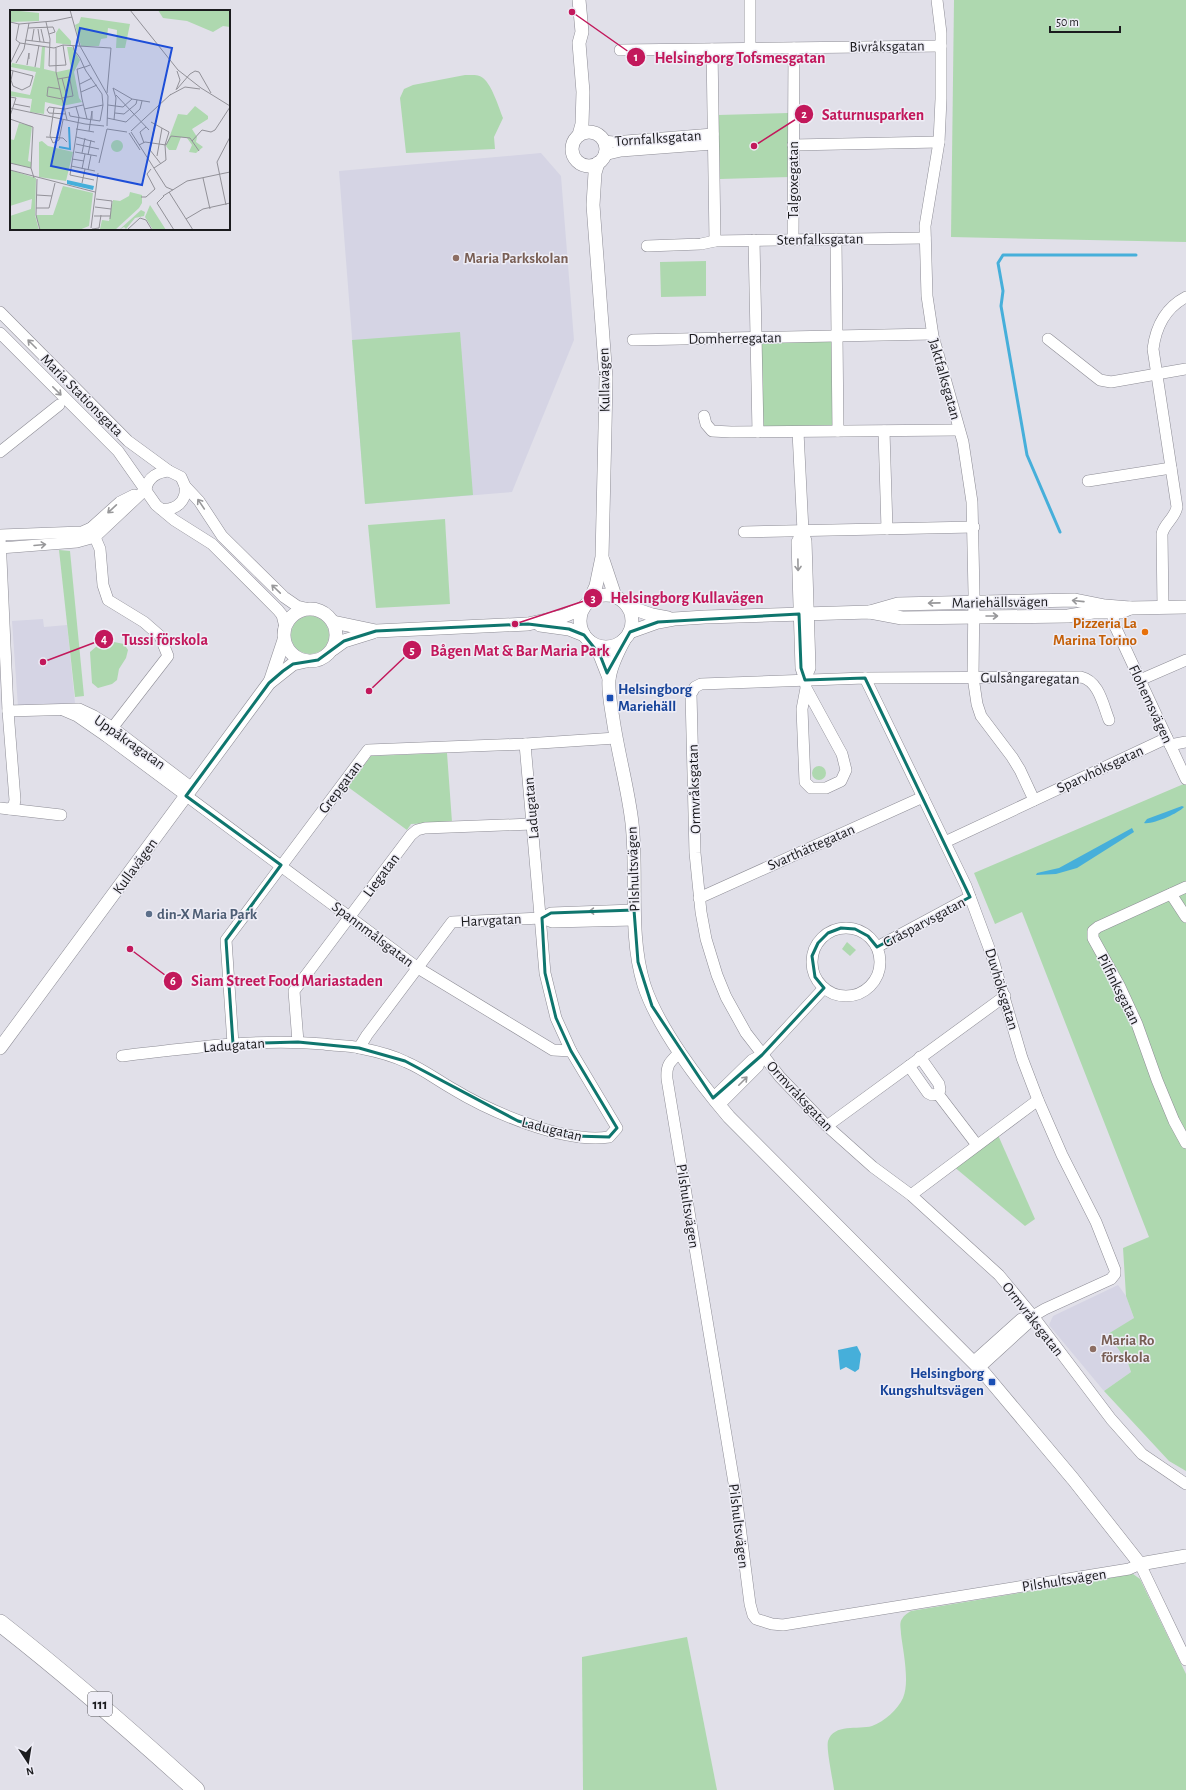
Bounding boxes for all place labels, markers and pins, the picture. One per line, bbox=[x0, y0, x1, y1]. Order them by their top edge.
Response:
callout: Helsingborg Tofsmesgatan bbox=[626, 43, 833, 71]
callout: Saturnusparken bbox=[794, 100, 932, 128]
place label: Maria Parkskolan bbox=[464, 251, 569, 266]
marker: Maria Parkskolan bbox=[451, 253, 461, 263]
callout: Helsingborg Kullavägen bbox=[583, 584, 772, 612]
place label: Pizzeria La Marina Torino bbox=[1053, 616, 1137, 648]
callout: Tussi förskola bbox=[94, 625, 216, 653]
marker: Pizzeria La Marina Torino bbox=[1140, 627, 1150, 637]
callout: Bågen Mat & Bar Maria Park bbox=[402, 636, 618, 664]
place label: Helsingborg Mariehäll bbox=[618, 682, 693, 714]
marker: Helsingborg Mariehäll bbox=[605, 693, 615, 703]
place label: din-X Maria Park bbox=[157, 907, 258, 922]
marker: din-X Maria Park bbox=[144, 909, 154, 919]
callout: Siam Street Food Mariastaden bbox=[163, 967, 391, 995]
place label: Maria Ro förskola bbox=[1101, 1333, 1154, 1365]
marker: Maria Ro förskola bbox=[1088, 1344, 1098, 1354]
place label: Helsingborg Kungshultsvägen bbox=[880, 1366, 984, 1398]
marker: Helsingborg Kungshultsvägen bbox=[987, 1377, 997, 1387]

